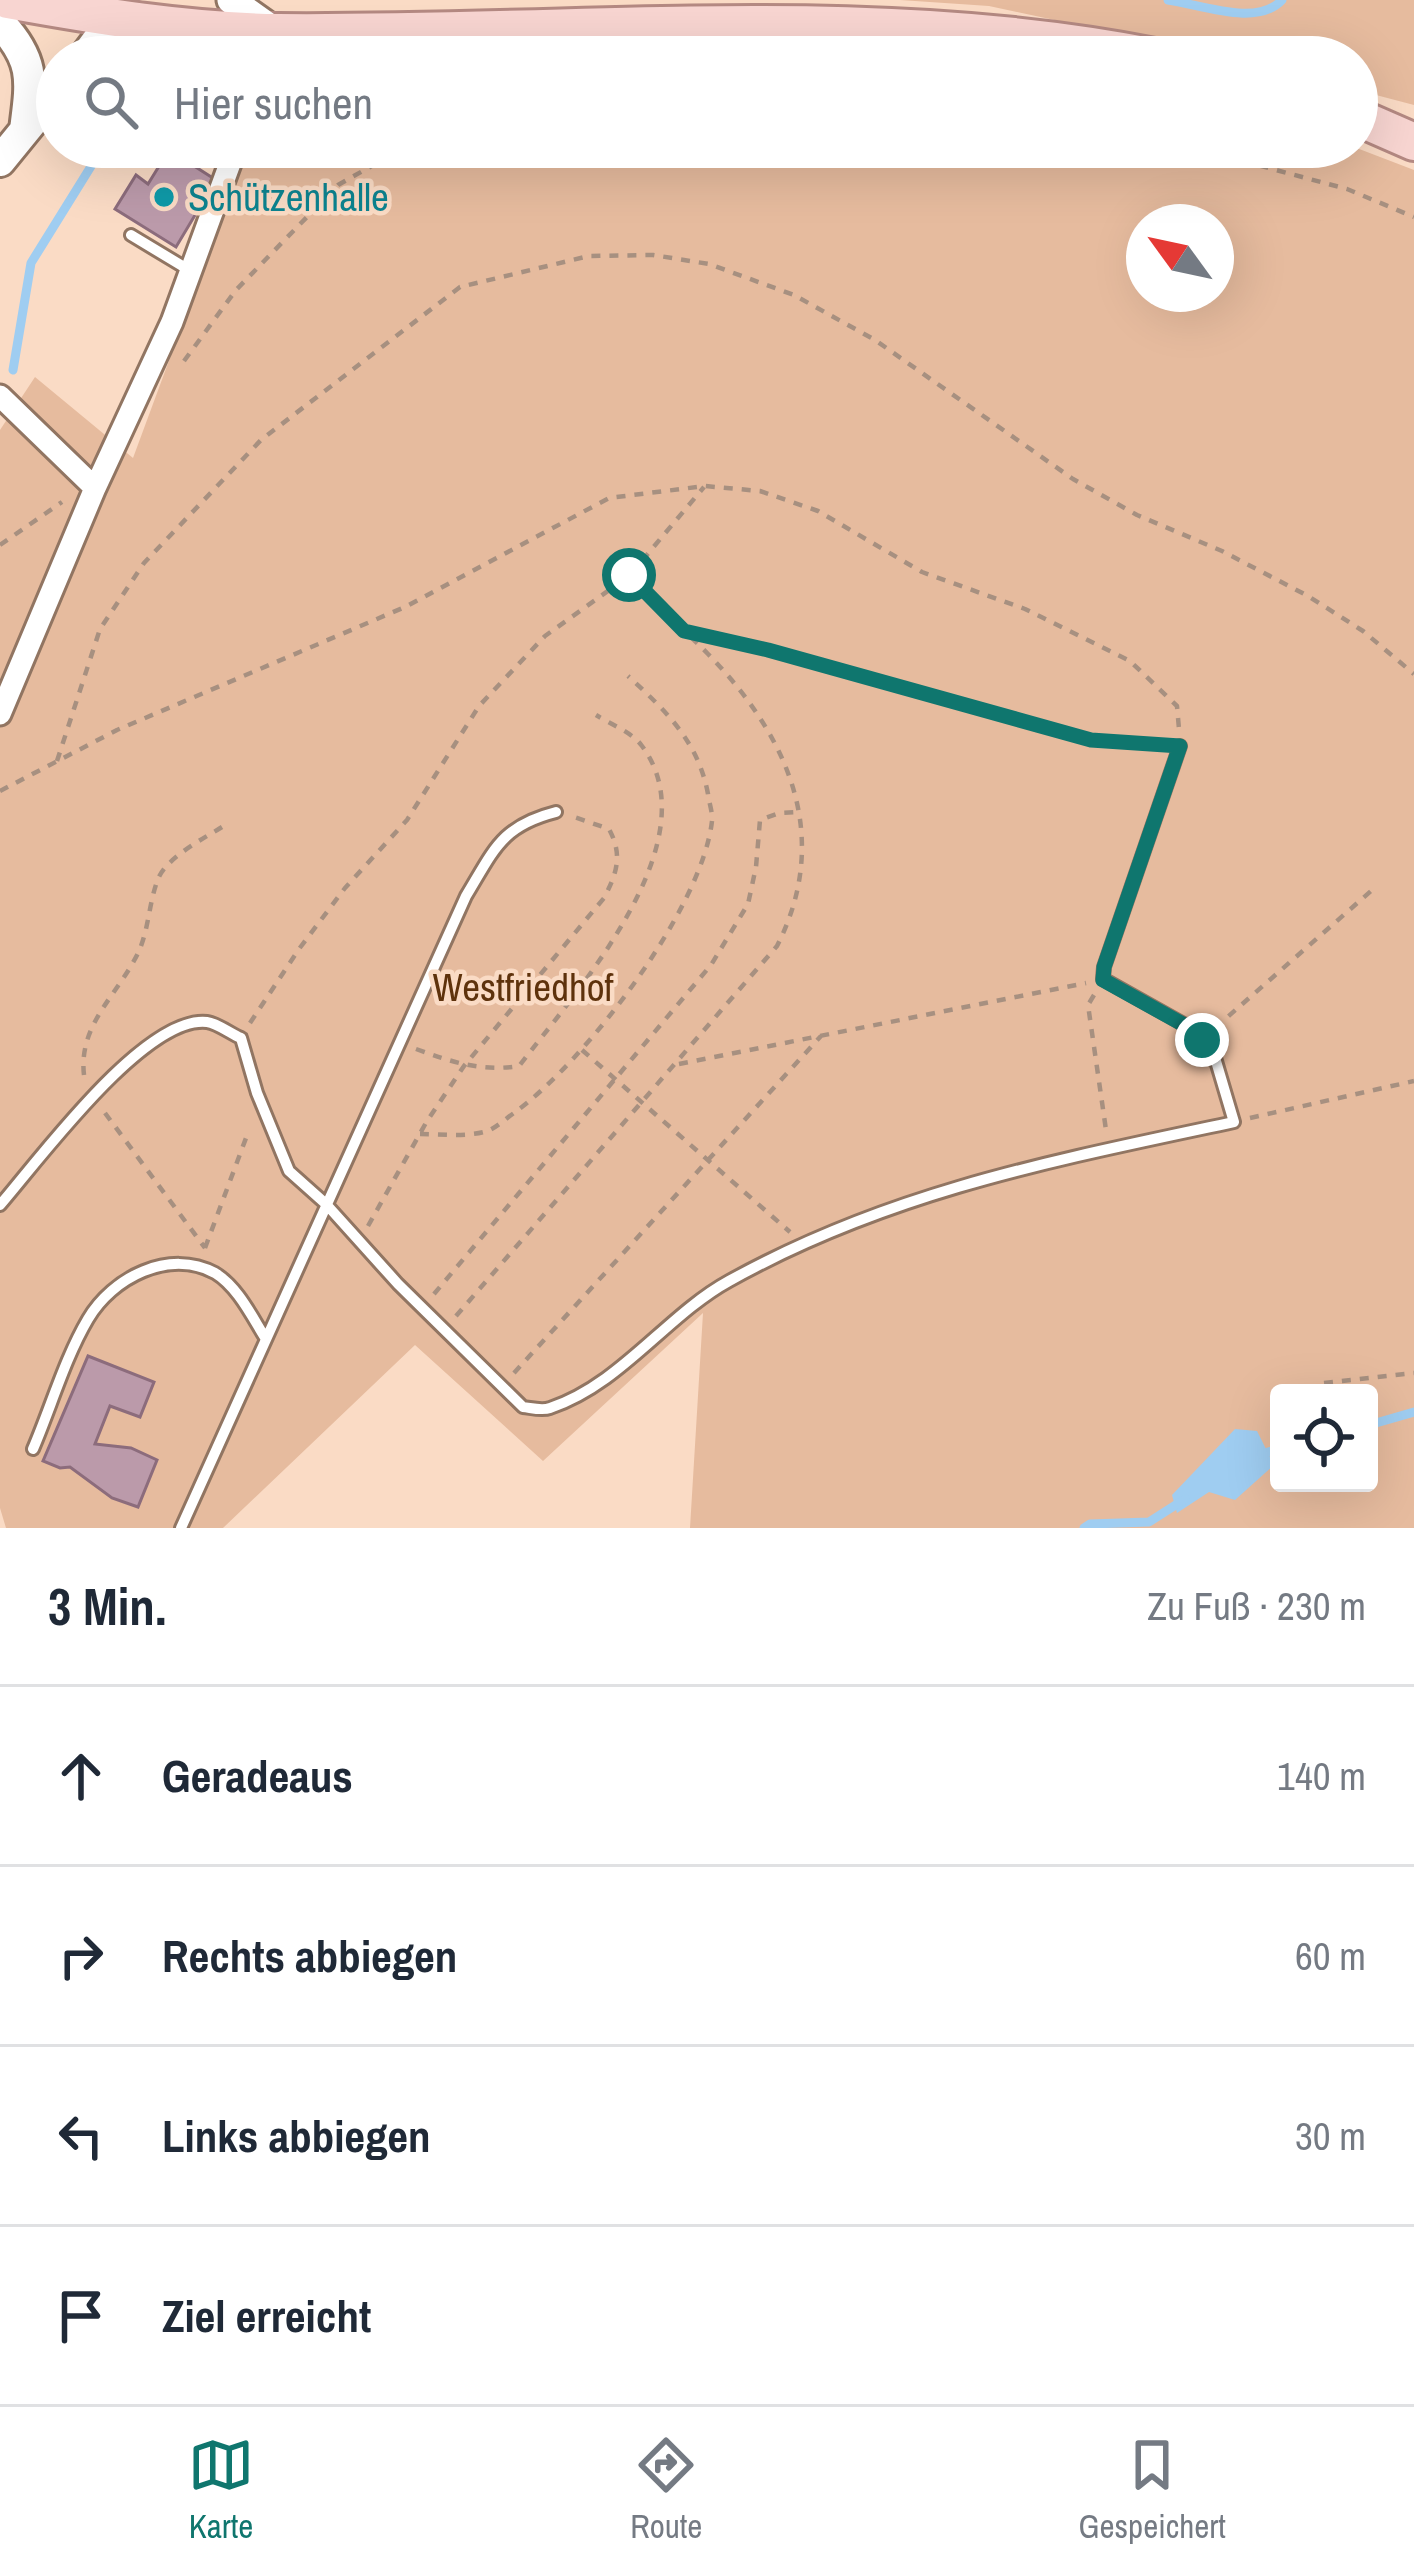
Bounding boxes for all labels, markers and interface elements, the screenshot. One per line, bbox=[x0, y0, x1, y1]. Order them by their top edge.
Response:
search box bbox=[36, 36, 1378, 168]
icon: search bbox=[78, 69, 144, 135]
text: Hier suchen bbox=[174, 72, 373, 133]
place label: Schützenhalle bbox=[188, 171, 389, 223]
marker: Schützenhalle bbox=[151, 184, 177, 210]
north arrow bbox=[1126, 204, 1234, 312]
route start bbox=[602, 548, 656, 602]
park label: Westfriedhof bbox=[433, 961, 613, 1013]
route end bbox=[1175, 1013, 1229, 1067]
map controls bbox=[1270, 1384, 1378, 1492]
button: locate bbox=[1270, 1384, 1378, 1492]
text: 3 Min. bbox=[48, 1572, 167, 1641]
text: Zu Fuß · 230 m bbox=[1147, 1580, 1366, 1632]
icon: ahead bbox=[48, 1743, 114, 1809]
text: Geradeaus bbox=[162, 1745, 353, 1806]
text: 140 m bbox=[1277, 1750, 1366, 1802]
icon: right bbox=[48, 1923, 114, 1989]
text: Rechts abbiegen bbox=[162, 1925, 457, 1986]
text: 60 m bbox=[1295, 1930, 1366, 1982]
icon: left bbox=[48, 2103, 114, 2169]
text: Links abbiegen bbox=[162, 2105, 431, 2166]
text: 30 m bbox=[1295, 2110, 1366, 2162]
icon: arrive bbox=[48, 2283, 114, 2349]
text: Ziel erreicht bbox=[162, 2285, 371, 2346]
tab: Karte bbox=[188, 2432, 254, 2548]
tab: Route bbox=[630, 2432, 702, 2548]
tab: Gespeichert bbox=[1078, 2432, 1226, 2548]

